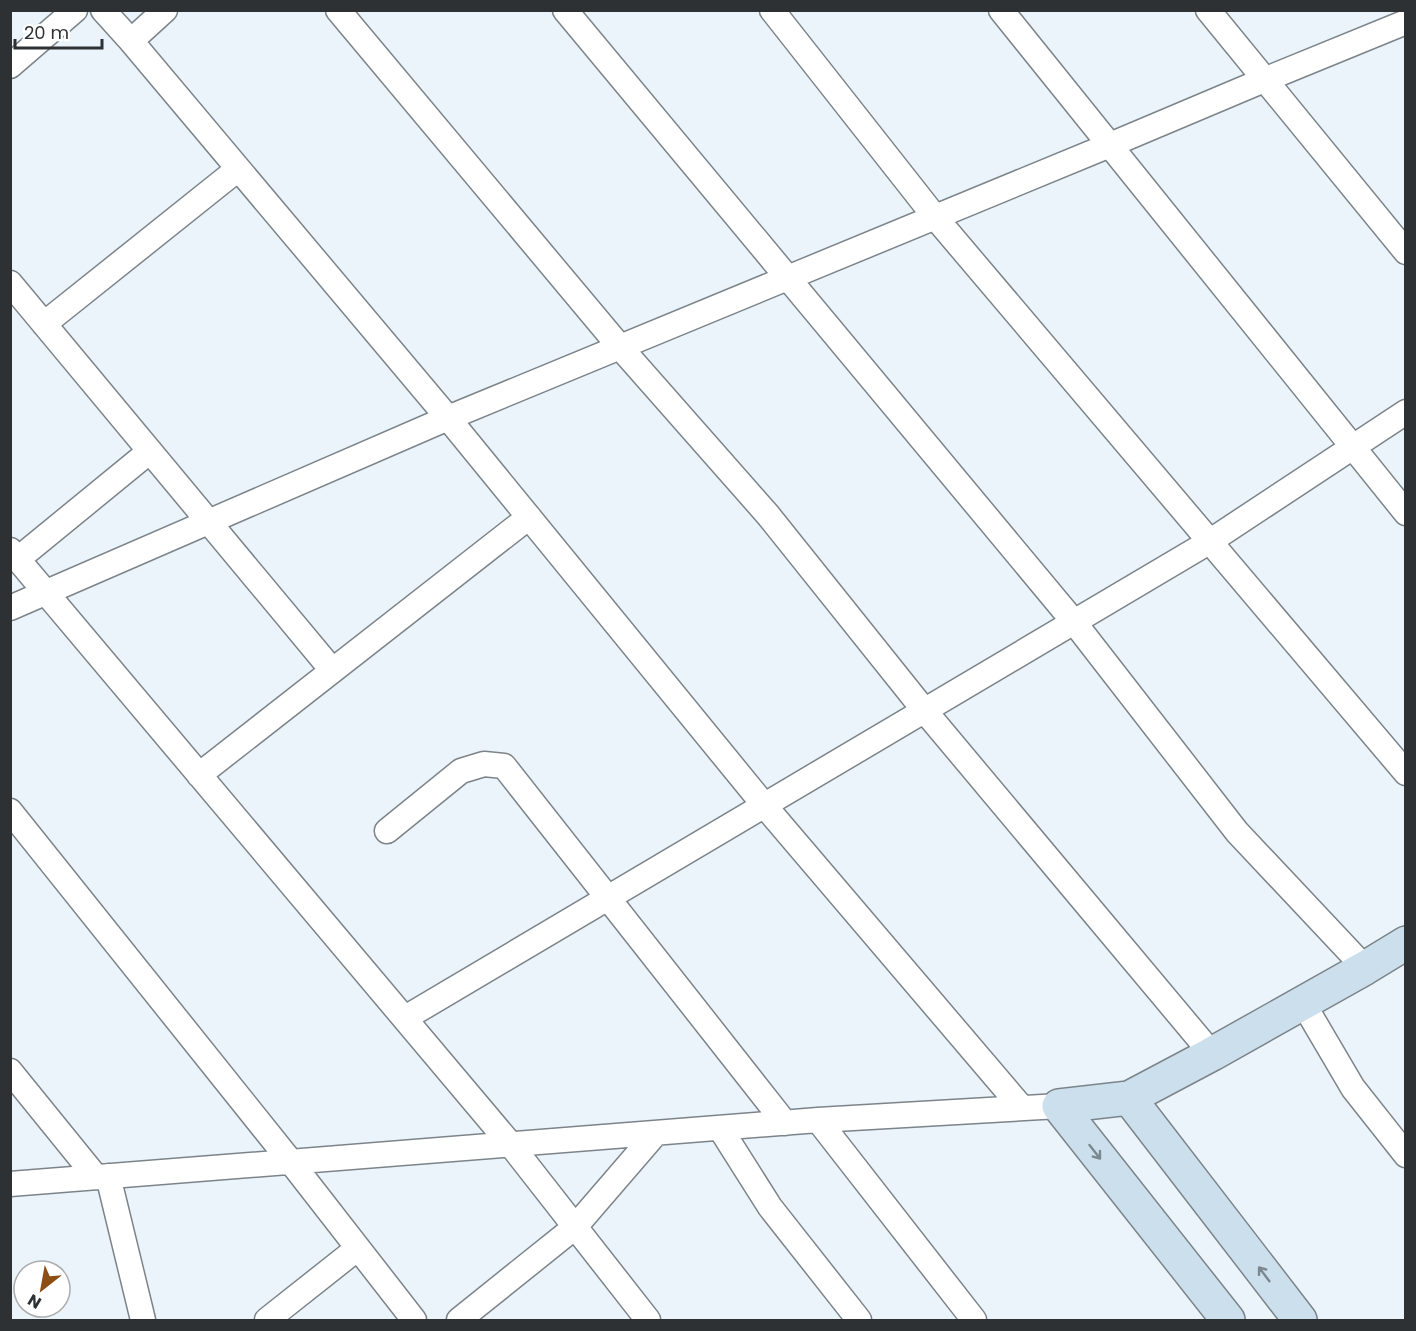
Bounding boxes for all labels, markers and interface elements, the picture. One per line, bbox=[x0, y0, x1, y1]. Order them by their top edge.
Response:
scale bar bbox=[15, 12, 102, 50]
text: 20 m bbox=[24, 20, 69, 45]
one-way arrow bbox=[1089, 1144, 1102, 1160]
north arrow bbox=[12, 1259, 72, 1319]
one-way arrow bbox=[1258, 1266, 1271, 1282]
text: N bbox=[23, 1288, 46, 1314]

